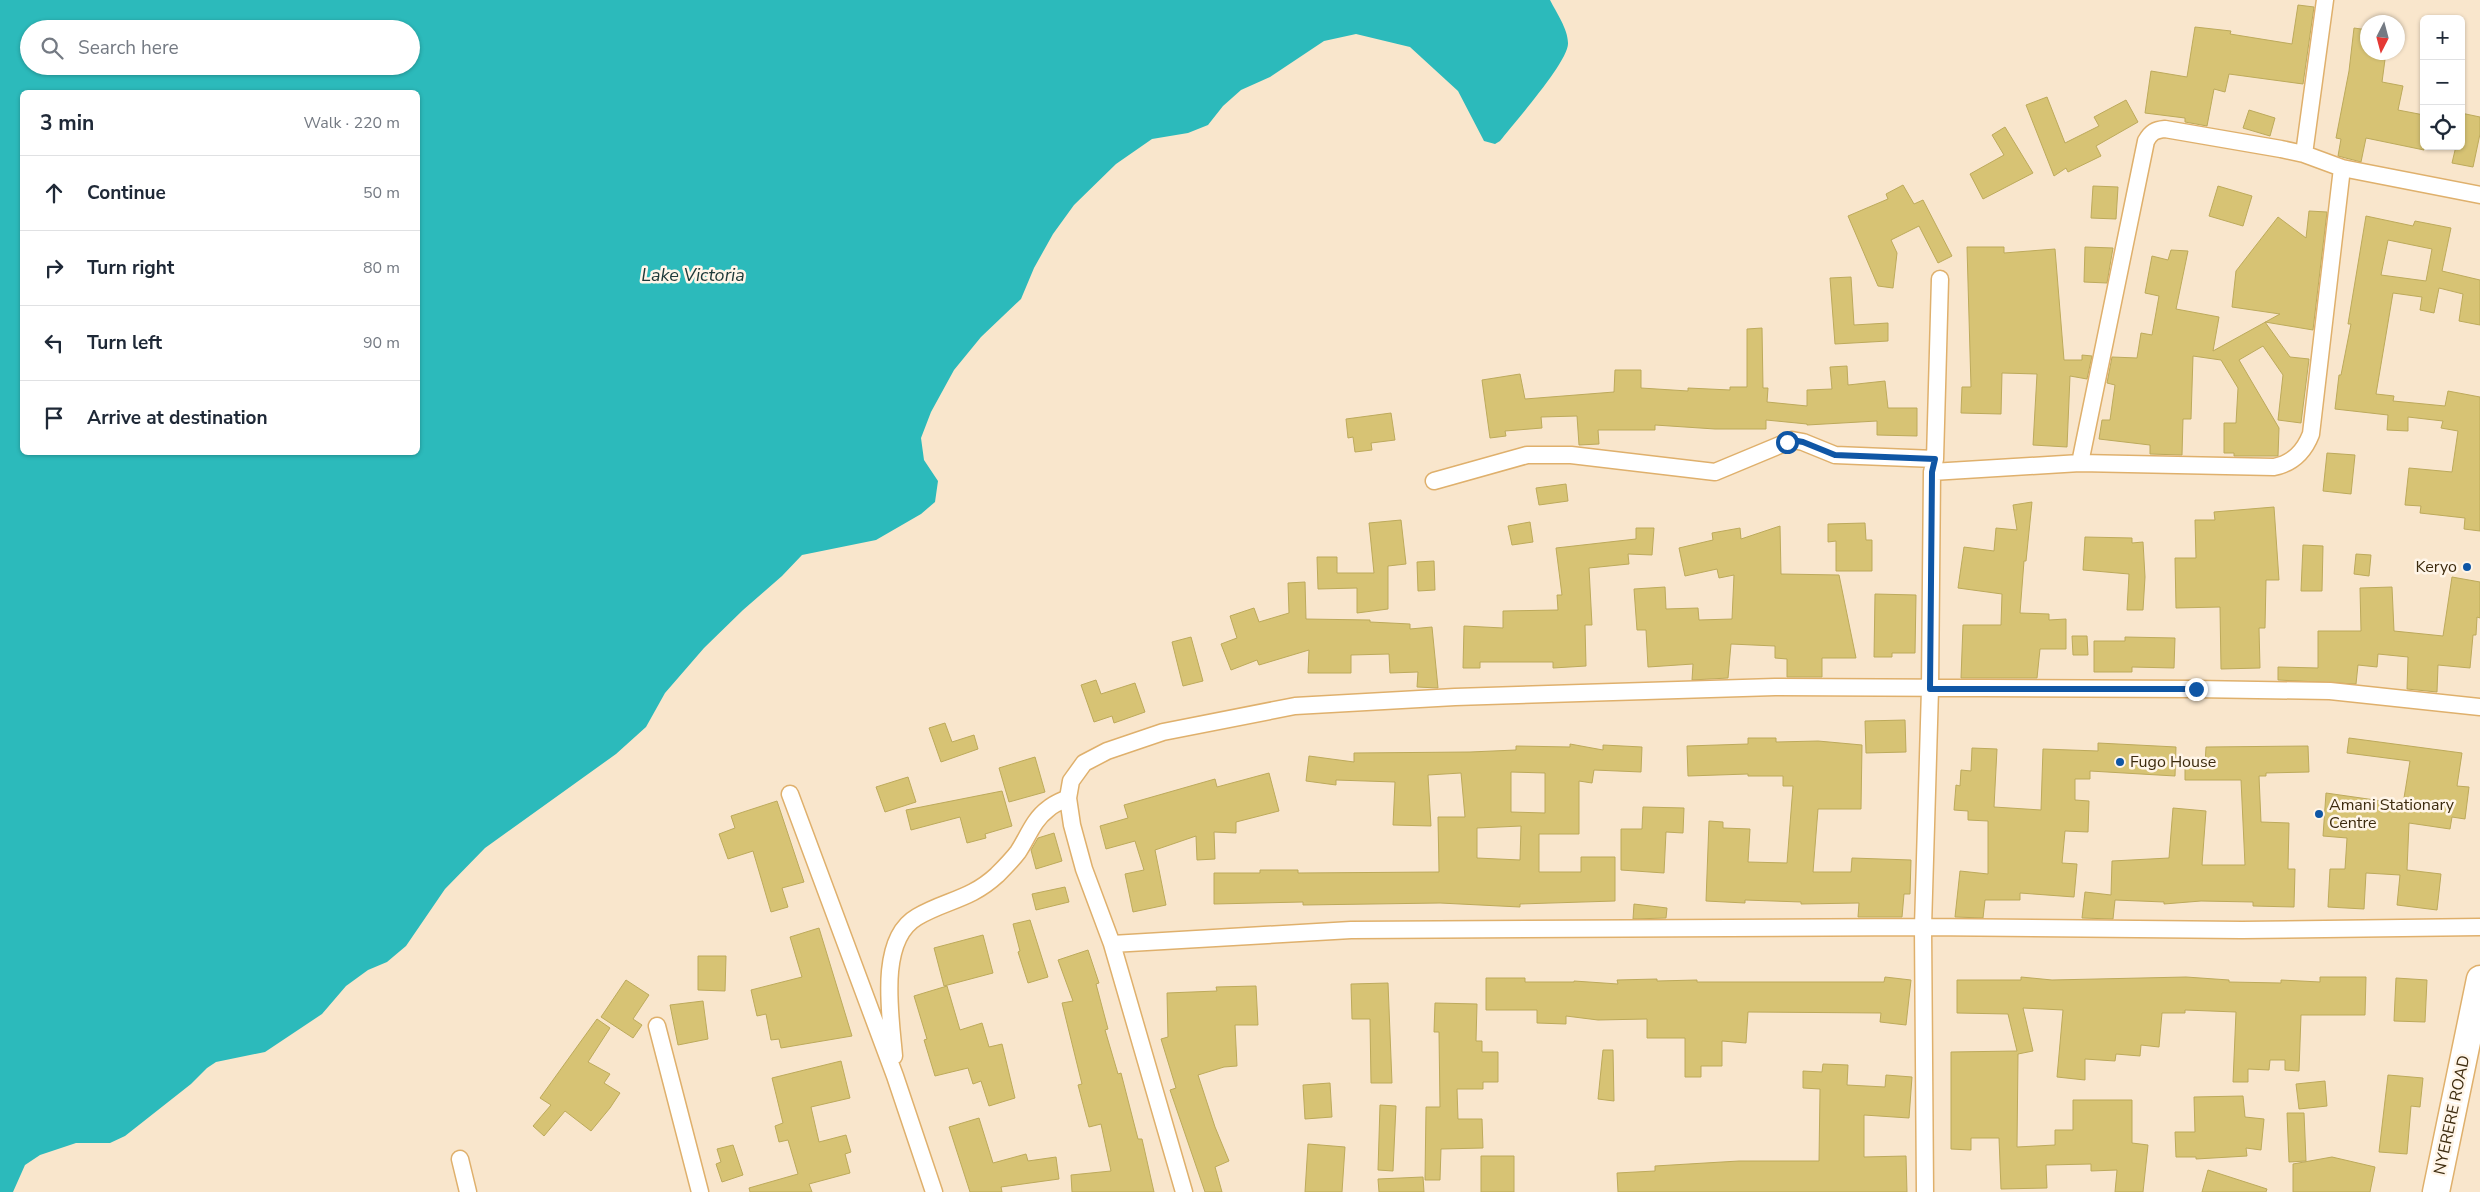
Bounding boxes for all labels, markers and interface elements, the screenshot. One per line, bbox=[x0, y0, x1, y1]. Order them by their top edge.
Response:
north arrow bbox=[2360, 15, 2405, 60]
map controls bbox=[2420, 15, 2465, 150]
button: + bbox=[2420, 15, 2465, 60]
search box bbox=[20, 20, 420, 75]
icon: search bbox=[38, 34, 66, 62]
text: Search here bbox=[78, 35, 179, 61]
button: − bbox=[2420, 60, 2465, 105]
button: locate bbox=[2420, 105, 2465, 150]
text: 3 min bbox=[40, 109, 94, 137]
text: Walk · 220 m bbox=[304, 112, 400, 134]
icon: ahead bbox=[40, 179, 68, 207]
text: Continue bbox=[87, 180, 166, 206]
text: 50 m bbox=[363, 182, 400, 204]
icon: right bbox=[40, 254, 68, 282]
text: Turn right bbox=[87, 255, 174, 281]
text: 80 m bbox=[363, 257, 400, 279]
water label: Lake Victoria bbox=[641, 263, 745, 287]
icon: left bbox=[40, 329, 68, 357]
text: Turn left bbox=[87, 330, 162, 356]
text: 90 m bbox=[363, 332, 400, 354]
icon: arrive bbox=[40, 404, 68, 432]
text: Arrive at destination bbox=[87, 405, 268, 431]
route start bbox=[1776, 431, 1799, 454]
place label: Keryo bbox=[2415, 556, 2457, 578]
marker: Keryo bbox=[2461, 561, 2473, 573]
route end bbox=[2185, 678, 2208, 701]
place label: Fugo House bbox=[2130, 751, 2216, 773]
marker: Fugo House bbox=[2114, 756, 2126, 768]
place label: Amani Stationary Centre bbox=[2329, 794, 2455, 834]
marker: Amani Stationary Centre bbox=[2313, 808, 2325, 820]
street label: NYERERE ROAD bbox=[2429, 1053, 2475, 1177]

